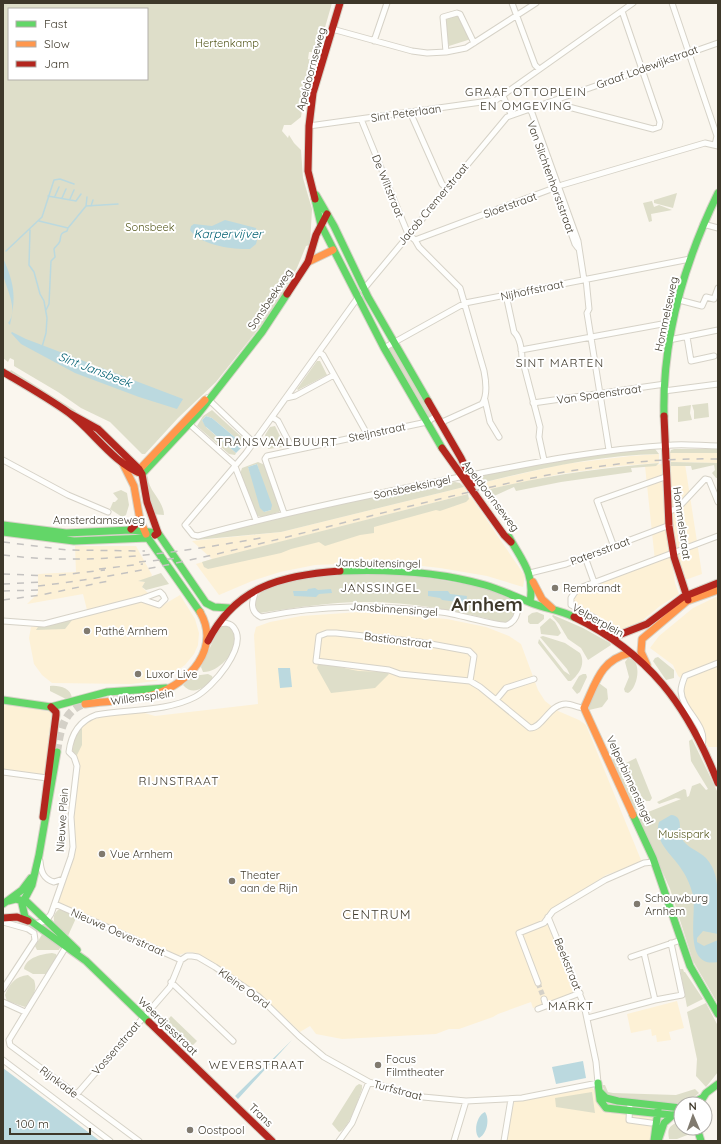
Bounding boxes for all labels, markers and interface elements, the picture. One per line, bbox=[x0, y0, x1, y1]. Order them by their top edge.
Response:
legend bbox=[8, 8, 148, 80]
text: Fast bbox=[44, 16, 68, 31]
street label: Apeldoornseweg bbox=[293, 26, 329, 112]
text: Slow bbox=[44, 36, 70, 51]
park label: Hertenkamp bbox=[195, 36, 259, 50]
street label: Graaf Lodewijkstraat bbox=[594, 42, 700, 92]
text: Jam bbox=[44, 56, 69, 71]
district label: GRAAF OTTOPLEIN EN OMGEVING bbox=[465, 84, 587, 113]
street label: Sint Peterlaan bbox=[370, 101, 442, 125]
street label: Van Slichtenhorststraat bbox=[524, 119, 578, 235]
street label: De Wiltstraat bbox=[369, 152, 407, 220]
street label: Jacob Cremerstraat bbox=[395, 160, 472, 248]
street label: Sloetstraat bbox=[481, 189, 539, 221]
park label: Sonsbeek bbox=[125, 220, 175, 234]
water label: Karpervijver bbox=[193, 226, 264, 241]
street label: Sonsbeekweg bbox=[244, 266, 296, 332]
street label: Hommelseweg bbox=[651, 275, 681, 353]
street label: Nijhoffstraat bbox=[499, 276, 565, 304]
water label: Sint Jansbeek bbox=[56, 349, 136, 391]
district label: SINT MARTEN bbox=[516, 355, 604, 370]
street label: Van Spaenstraat bbox=[556, 381, 643, 407]
street label: Steijnstraat bbox=[347, 419, 407, 445]
district label: TRANSVAALBUURT bbox=[216, 434, 338, 449]
street label: Apeldoornseweg bbox=[460, 458, 522, 534]
street label: Sonsbeeksingel bbox=[372, 472, 452, 502]
street label: Hommelstraat bbox=[670, 486, 694, 561]
street label: Amsterdamseweg bbox=[53, 513, 145, 527]
street label: Patersstraat bbox=[568, 534, 632, 568]
street label: Jansbuitensingel bbox=[335, 555, 421, 571]
district label: JANSSINGEL bbox=[340, 580, 420, 595]
place label: Rembrandt bbox=[563, 581, 621, 595]
marker: Rembrandt bbox=[550, 583, 560, 593]
district label: Arnhem bbox=[451, 592, 523, 616]
street label: Jansbinnensingel bbox=[350, 599, 438, 619]
street label: Velperplein bbox=[570, 600, 626, 640]
place label: Pathé Arnhem bbox=[95, 624, 168, 638]
marker: Pathé Arnhem bbox=[82, 626, 92, 636]
street label: Bastionstraat bbox=[363, 629, 433, 651]
place label: Luxor Live bbox=[146, 667, 197, 681]
marker: Luxor Live bbox=[133, 669, 143, 679]
street label: Willemsplein bbox=[110, 686, 174, 708]
street label: Velperbinnensingel bbox=[603, 733, 657, 827]
district label: RIJNSTRAAT bbox=[139, 773, 219, 788]
street label: Nieuwe Plein bbox=[53, 787, 71, 853]
park label: Musispark bbox=[658, 827, 710, 841]
place label: Vue Arnhem bbox=[110, 847, 173, 861]
marker: Vue Arnhem bbox=[97, 849, 107, 859]
place label: Theater aan de Rijn bbox=[240, 868, 298, 895]
marker: Theater aan de Rijn bbox=[227, 876, 237, 886]
place label: Schouwburg Arnhem bbox=[645, 891, 708, 918]
marker: Schouwburg Arnhem bbox=[632, 899, 642, 909]
street label: Nieuwe Oeverstraat bbox=[69, 905, 167, 959]
district label: CENTRUM bbox=[343, 906, 411, 922]
street label: Beekstraat bbox=[551, 936, 585, 993]
street label: Kleine Oord bbox=[216, 965, 272, 1011]
street label: Weerdjesstraat bbox=[135, 994, 201, 1058]
district label: MARKT bbox=[548, 998, 594, 1013]
street label: Vossenstraat bbox=[89, 1018, 143, 1078]
place label: Focus Filmtheater bbox=[386, 1052, 445, 1079]
district label: WEVERSTRAAT bbox=[209, 1057, 305, 1072]
marker: Focus Filmtheater bbox=[373, 1060, 383, 1070]
street label: Rijnkade bbox=[37, 1063, 81, 1101]
street label: Turfstraat bbox=[372, 1077, 424, 1103]
north arrow bbox=[673, 1096, 713, 1136]
text: N bbox=[688, 1099, 697, 1113]
street label: Trans bbox=[246, 1100, 276, 1130]
scale bar bbox=[10, 1110, 90, 1136]
text: 100 m bbox=[16, 1116, 49, 1131]
place label: Oostpool bbox=[198, 1123, 245, 1137]
marker: Oostpool bbox=[185, 1125, 195, 1135]

